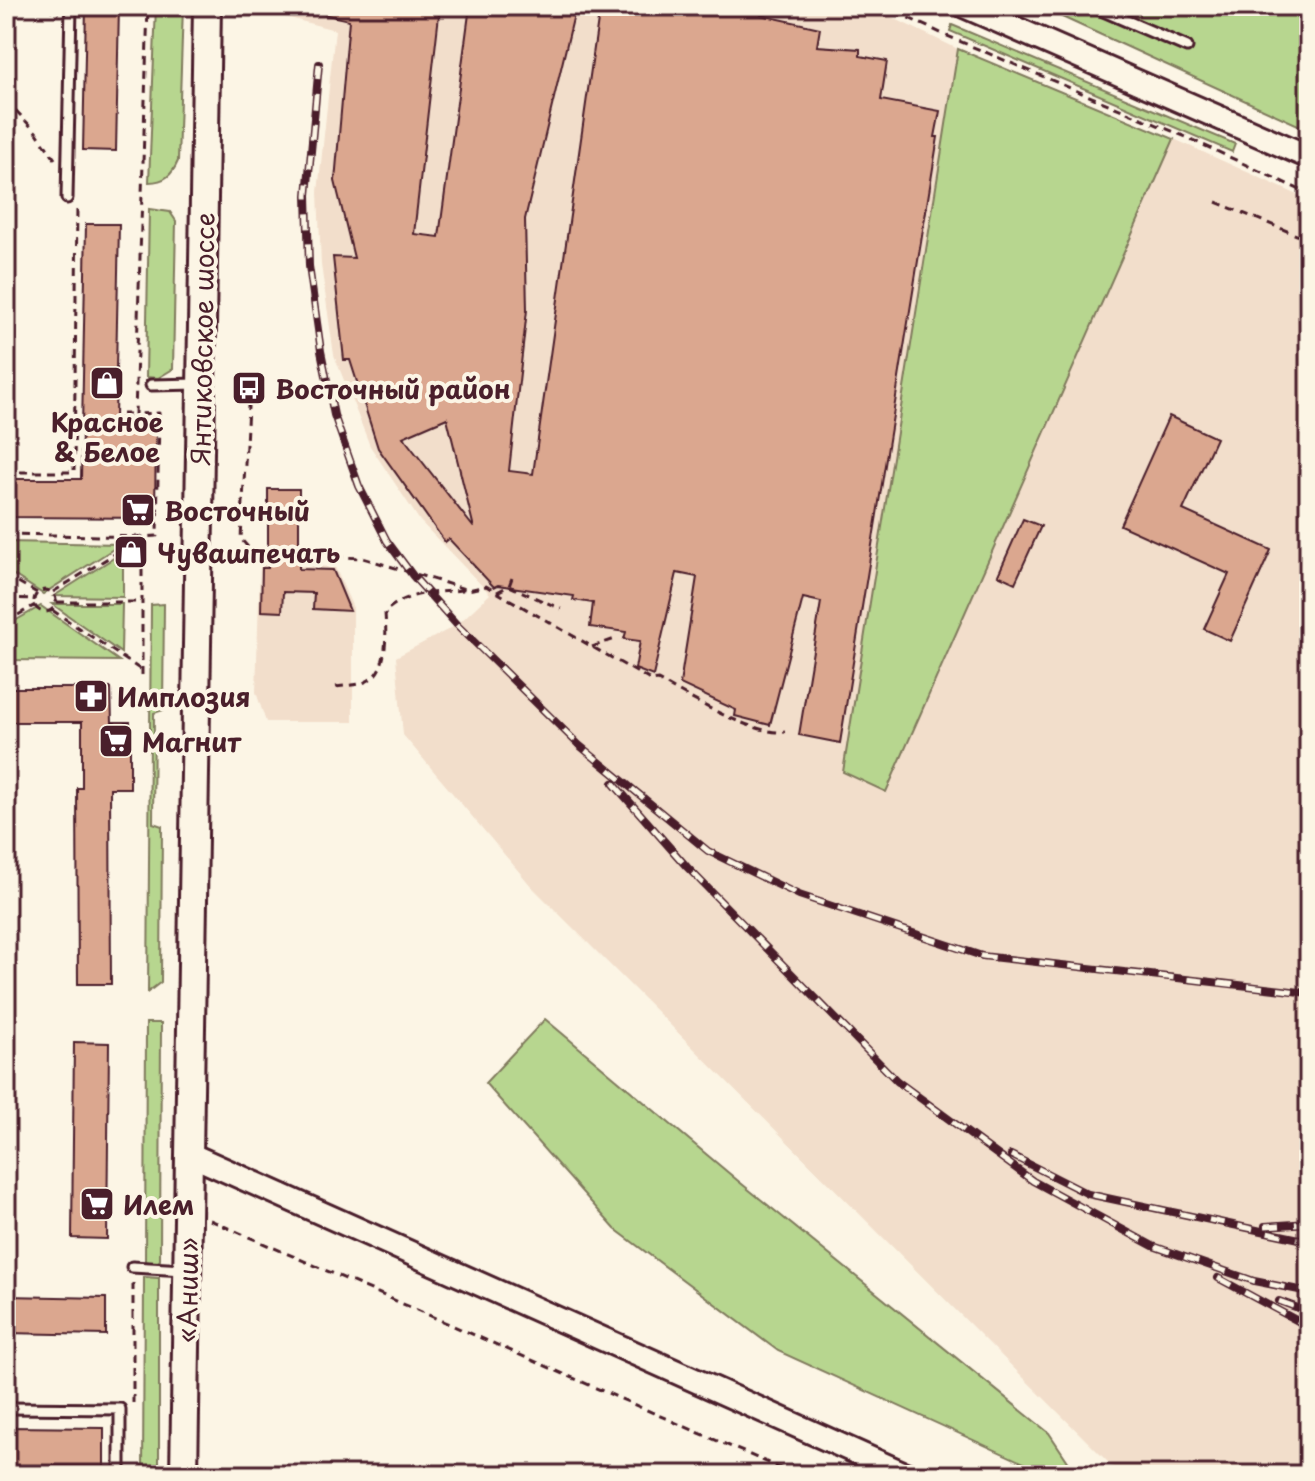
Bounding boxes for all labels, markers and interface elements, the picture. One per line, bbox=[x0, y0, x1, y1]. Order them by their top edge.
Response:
street label: Янтиковское шоссе bbox=[180, 212, 224, 466]
shop icon: Красное & Белое bbox=[88, 364, 126, 402]
bus stop icon: Восточный район bbox=[230, 369, 268, 407]
place label: Восточный район bbox=[275, 369, 511, 408]
place label: Красное & Белое bbox=[51, 402, 164, 471]
supermarket icon: Восточный bbox=[119, 491, 157, 529]
place label: Восточный bbox=[164, 491, 310, 530]
shop icon: Чувашпечать bbox=[112, 533, 150, 571]
place label: Чувашпечать bbox=[157, 533, 340, 572]
pharmacy icon: Имплозия bbox=[72, 677, 110, 715]
place label: Имплозия bbox=[117, 677, 250, 716]
supermarket icon: Магнит bbox=[97, 722, 135, 760]
place label: Магнит bbox=[142, 722, 242, 761]
supermarket icon: Илем bbox=[78, 1185, 116, 1223]
place label: Илем bbox=[123, 1185, 194, 1224]
street label: «Аниш» bbox=[167, 1237, 207, 1343]

